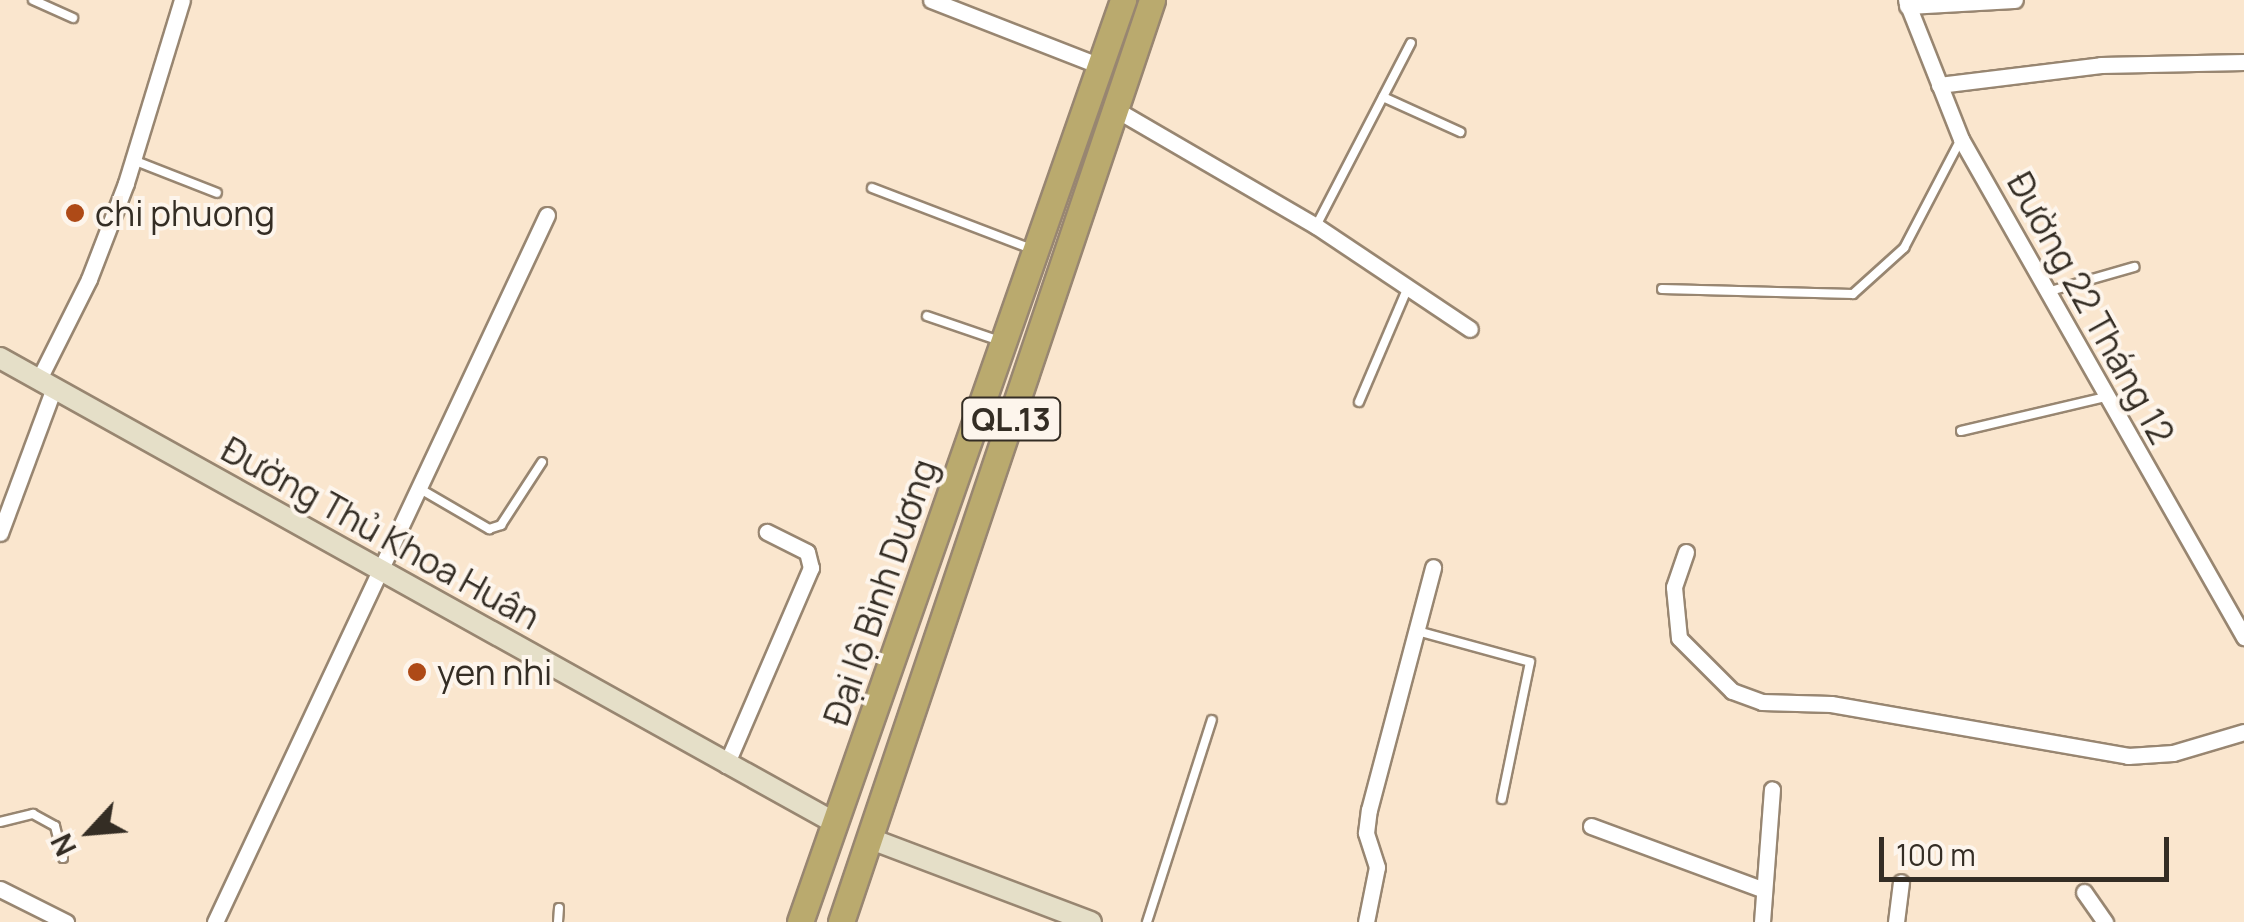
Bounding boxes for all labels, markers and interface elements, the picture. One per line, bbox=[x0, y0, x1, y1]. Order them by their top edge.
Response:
street label: Đường 22 Tháng 12 bbox=[1999, 165, 2183, 451]
place label: chi phuong bbox=[95, 192, 275, 234]
marker: chi phuong bbox=[64, 202, 86, 224]
road number: QL.13 bbox=[961, 392, 1061, 446]
street label: Đường Thủ Khoa Huân bbox=[215, 428, 547, 638]
street label: Đại lộ Bình Dương bbox=[815, 454, 945, 730]
place label: yen nhi bbox=[437, 651, 552, 693]
marker: yen nhi bbox=[406, 661, 428, 683]
north arrow bbox=[40, 782, 140, 882]
scale bar bbox=[1884, 817, 2174, 879]
text: N bbox=[42, 828, 85, 863]
text: 100 m bbox=[1896, 834, 1976, 875]

